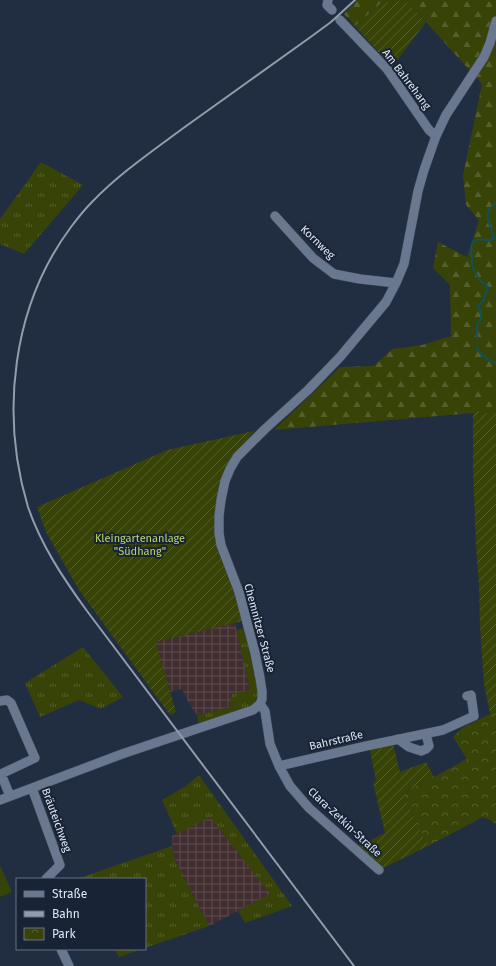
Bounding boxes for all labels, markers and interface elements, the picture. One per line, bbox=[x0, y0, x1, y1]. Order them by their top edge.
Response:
street label: Am Bahrehang bbox=[380, 47, 434, 112]
street label: Kornweg bbox=[298, 223, 338, 262]
park label: Kleingartenanlage "Südhang" bbox=[95, 532, 185, 558]
street label: Chemnitzer Straße bbox=[241, 582, 278, 674]
street label: Bahrstraße bbox=[308, 728, 364, 753]
street label: Clara-Zetkin-Straße bbox=[305, 785, 384, 860]
street label: Bräuteichweg bbox=[39, 786, 74, 854]
legend bbox=[16, 878, 146, 950]
text: Straße bbox=[52, 887, 87, 901]
text: Bahn bbox=[52, 907, 80, 921]
text: Park bbox=[52, 927, 76, 941]

